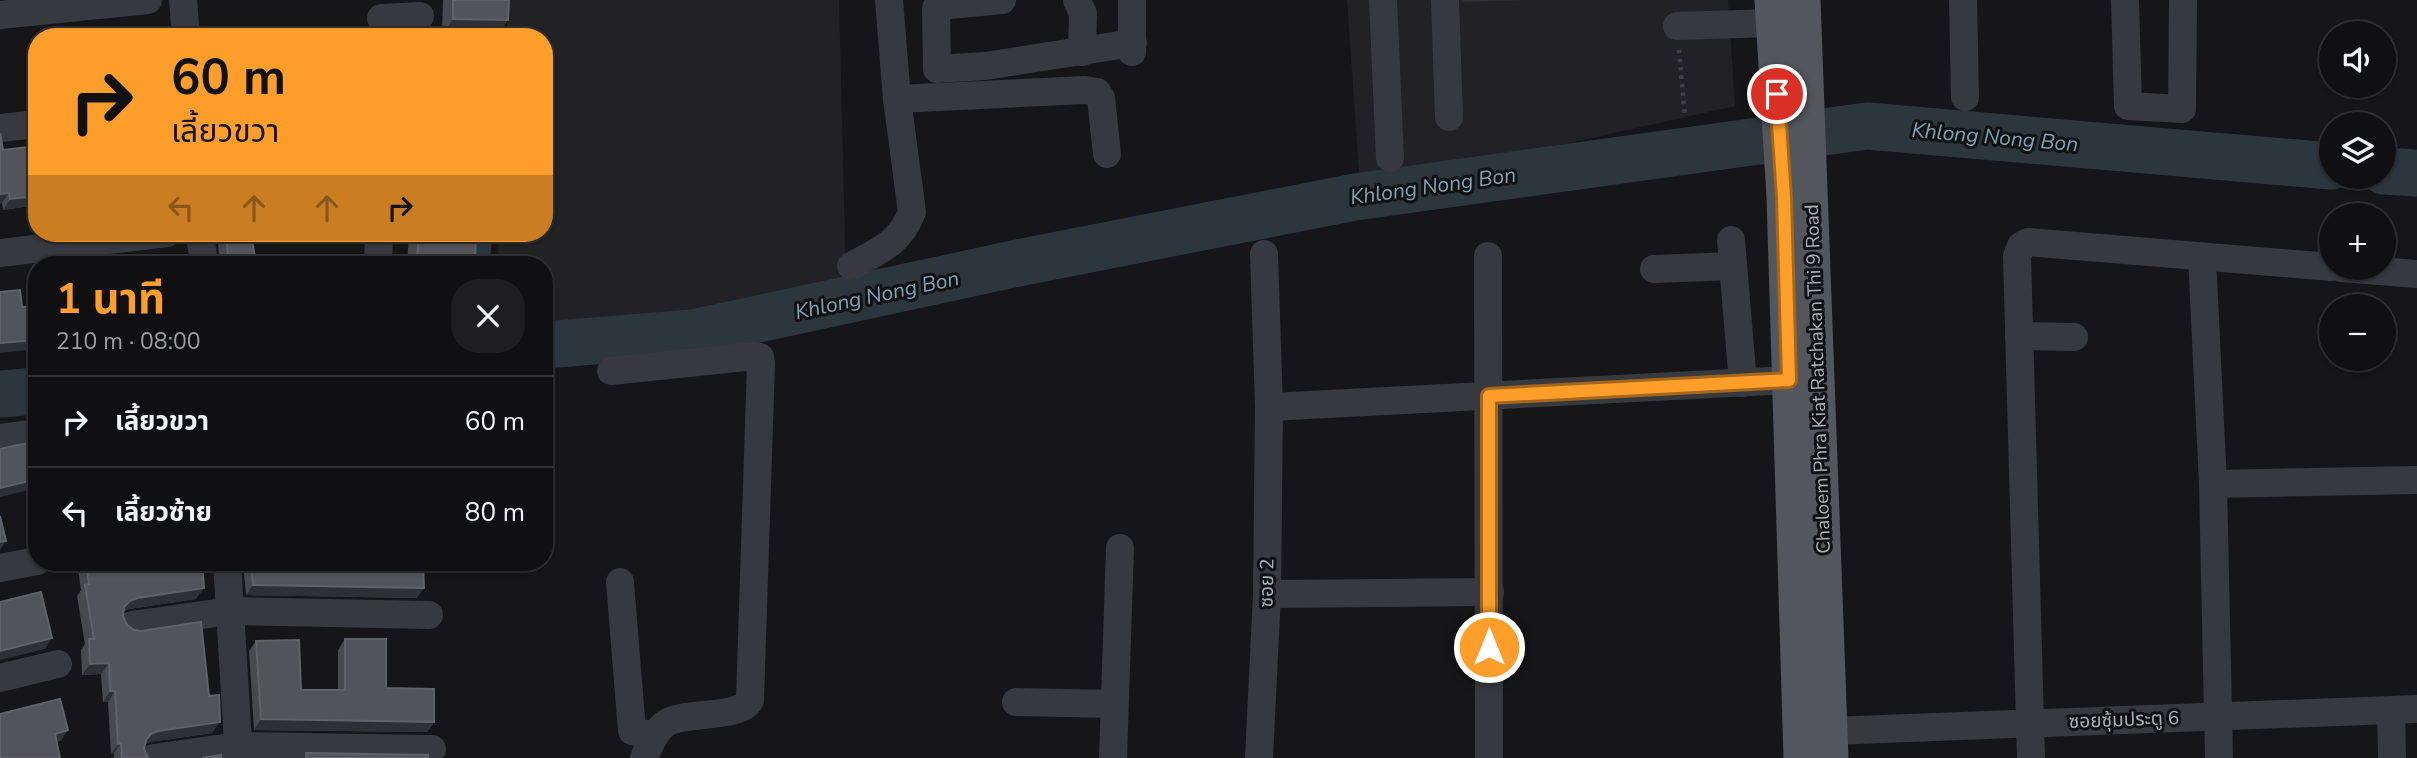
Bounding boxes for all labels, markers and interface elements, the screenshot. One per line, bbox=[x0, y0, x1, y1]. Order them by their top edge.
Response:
map controls bbox=[2319, 21, 2396, 371]
button: sound bbox=[2319, 21, 2396, 98]
text: 60 m bbox=[171, 44, 286, 111]
icon: right bbox=[56, 56, 147, 147]
pin bbox=[1747, 64, 1807, 124]
icon: arrive bbox=[1758, 75, 1796, 113]
text: เลี้ยวขวา bbox=[171, 110, 279, 153]
button: layers bbox=[2319, 112, 2396, 189]
water label: Khlong Nong Bon bbox=[1911, 116, 2079, 158]
water label: Khlong Nong Bon bbox=[1348, 161, 1518, 211]
icon: left bbox=[162, 189, 200, 227]
icon: ahead bbox=[235, 189, 273, 227]
icon: ahead bbox=[308, 189, 346, 227]
icon: right bbox=[381, 189, 419, 227]
button: + bbox=[2319, 203, 2396, 280]
street label: Chaloem Phra Kiat Ratchakan Thi 9 Road bbox=[1799, 204, 1837, 554]
water label: Khlong Nong Bon bbox=[792, 264, 962, 326]
text: 1 นาที bbox=[56, 271, 165, 328]
button: close bbox=[451, 279, 525, 353]
button: − bbox=[2319, 294, 2396, 371]
text: 210 m · 08:00 bbox=[56, 326, 201, 357]
icon: right bbox=[56, 403, 94, 441]
text: เลี้ยวขวา bbox=[115, 404, 209, 439]
text: 60 m bbox=[465, 404, 525, 439]
icon: left bbox=[56, 494, 94, 532]
text: เลี้ยวซ้าย bbox=[115, 495, 212, 530]
text: 80 m bbox=[465, 495, 525, 530]
street label: ซอย 2 bbox=[1254, 558, 1280, 608]
position arrow bbox=[1452, 610, 1526, 684]
street label: ซอยซุ้มประตู 6 bbox=[2068, 705, 2180, 735]

